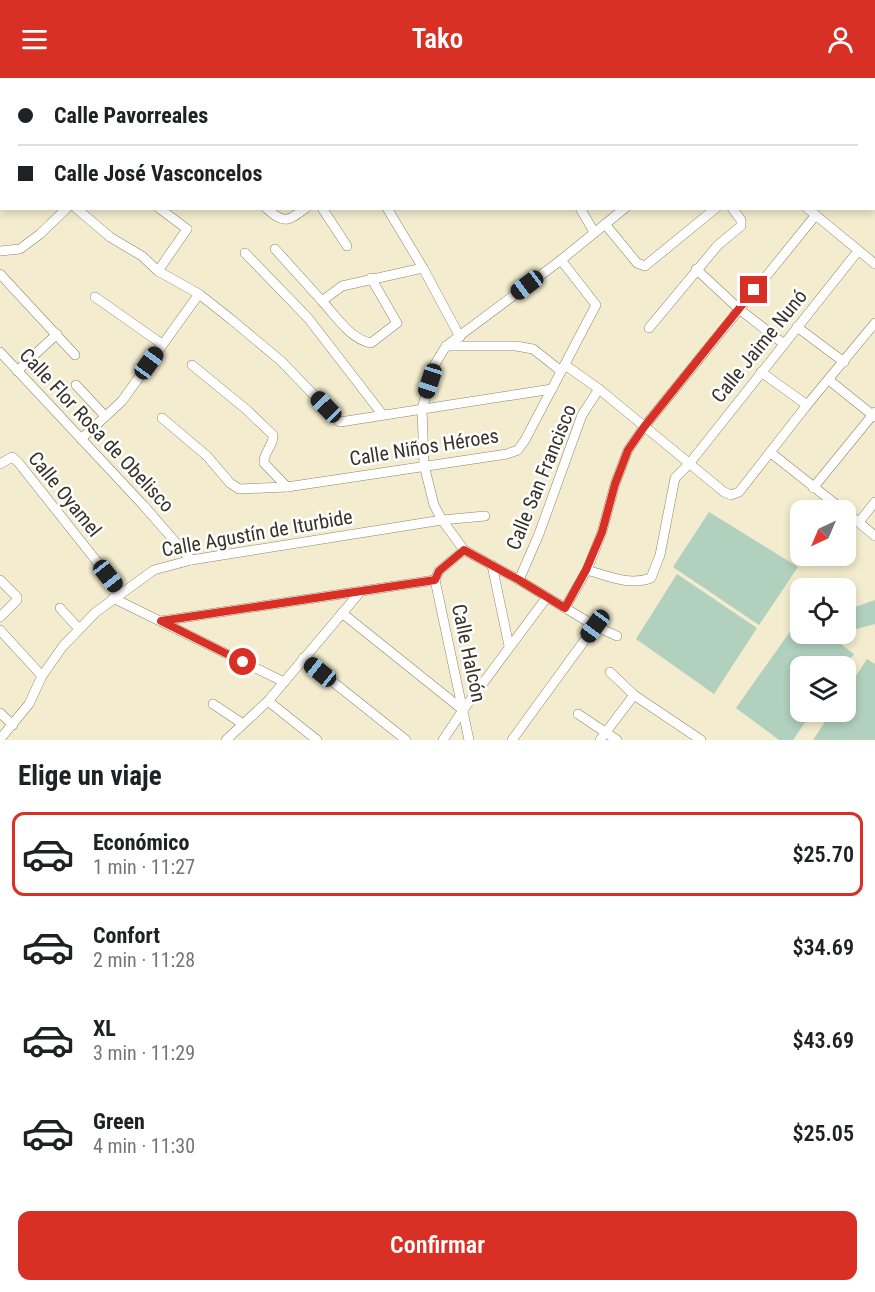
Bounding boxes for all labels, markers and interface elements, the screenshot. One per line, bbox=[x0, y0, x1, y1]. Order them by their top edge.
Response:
icon: menu bbox=[18, 23, 51, 56]
text: Tako bbox=[412, 23, 463, 55]
icon: person bbox=[824, 23, 857, 56]
text: Calle Pavorreales bbox=[54, 103, 208, 128]
text: Calle José Vasconcelos bbox=[54, 161, 263, 186]
car bbox=[507, 267, 547, 303]
route end bbox=[740, 276, 767, 303]
street label: Calle Jaime Nunó bbox=[706, 285, 812, 407]
street label: Calle Flor Rosa de Obelisco bbox=[15, 343, 179, 517]
car bbox=[131, 343, 167, 383]
car bbox=[416, 361, 444, 401]
car bbox=[307, 388, 345, 426]
street label: Calle San Francisco bbox=[501, 401, 581, 553]
street label: Calle Niños Héroes bbox=[348, 423, 500, 471]
street label: Calle Oyamel bbox=[23, 446, 107, 542]
north arrow bbox=[790, 500, 856, 566]
map controls bbox=[790, 500, 856, 722]
street label: Calle Agustín de Iturbide bbox=[160, 504, 354, 562]
car bbox=[90, 556, 126, 596]
button: locate bbox=[790, 578, 856, 644]
street label: Calle Halcón bbox=[447, 602, 491, 704]
car bbox=[577, 606, 613, 646]
route start bbox=[229, 648, 256, 675]
car bbox=[300, 654, 340, 690]
button: layers bbox=[790, 656, 856, 722]
text: Elige un viaje bbox=[18, 760, 162, 792]
icon: car bbox=[21, 827, 75, 881]
text: Económico bbox=[93, 830, 189, 855]
text: $25.70 bbox=[792, 842, 854, 867]
text: 1 min · 11:27 bbox=[93, 855, 195, 879]
icon: car bbox=[21, 920, 75, 974]
text: Confort bbox=[93, 923, 160, 948]
text: $34.69 bbox=[792, 935, 854, 960]
text: 2 min · 11:28 bbox=[93, 948, 195, 972]
icon: car bbox=[21, 1013, 75, 1067]
text: XL bbox=[93, 1016, 116, 1041]
text: $43.69 bbox=[792, 1028, 854, 1053]
text: 3 min · 11:29 bbox=[93, 1041, 195, 1065]
icon: car bbox=[21, 1106, 75, 1160]
text: Green bbox=[93, 1109, 145, 1134]
text: $25.05 bbox=[792, 1121, 854, 1146]
text: 4 min · 11:30 bbox=[93, 1134, 195, 1158]
button: Confirmar bbox=[18, 1211, 857, 1280]

